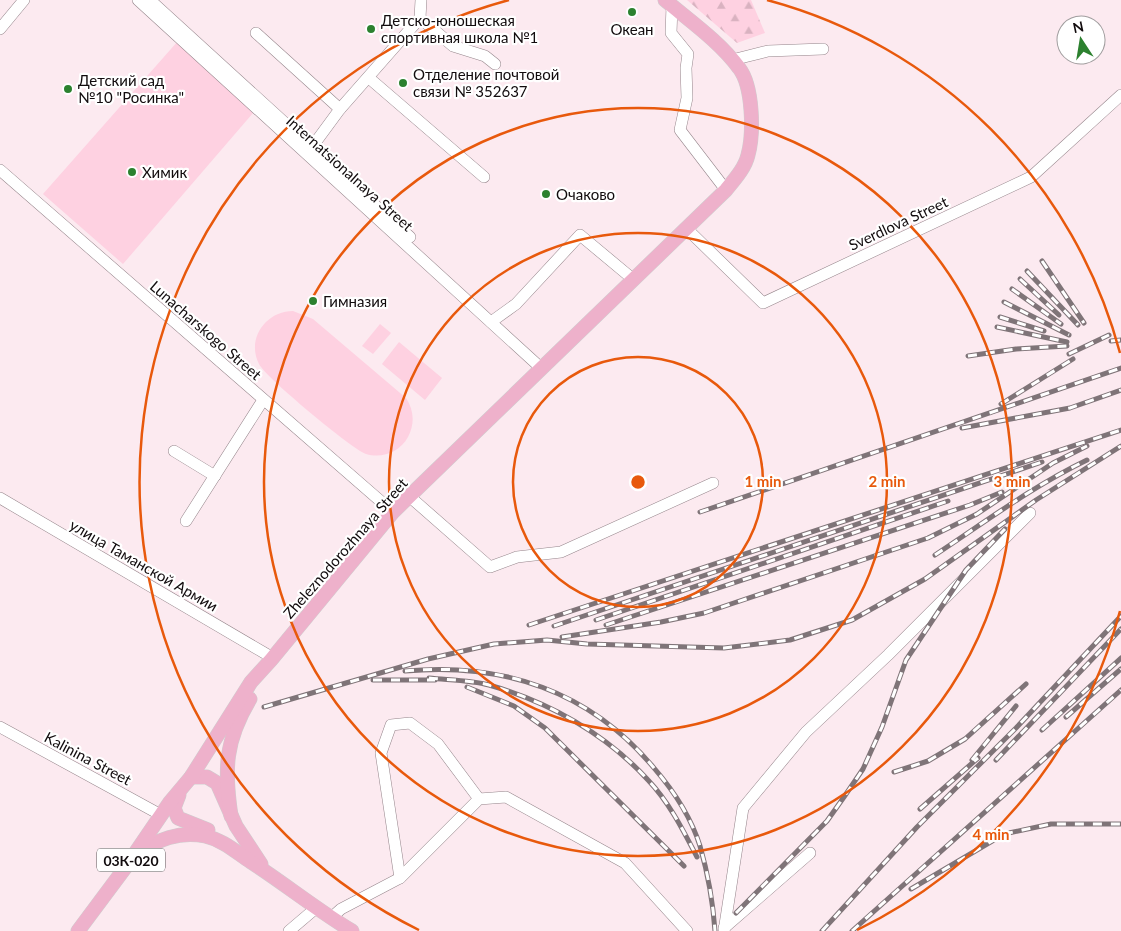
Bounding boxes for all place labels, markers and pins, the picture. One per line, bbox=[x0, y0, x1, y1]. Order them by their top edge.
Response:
marker: Океан bbox=[626, 6, 638, 18]
place label: Детско-юношеская спортивная школа №1 bbox=[381, 11, 538, 46]
place label: Океан bbox=[610, 20, 654, 38]
marker: Детско-юношеская спортивная школа №1 bbox=[365, 23, 377, 35]
place label: Отделение почтовой связи № 352637 bbox=[413, 65, 559, 100]
place label: Детский сад №10 "Росинка" bbox=[78, 71, 184, 106]
marker: Отделение почтовой связи № 352637 bbox=[397, 77, 409, 89]
marker: Детский сад №10 "Росинка" bbox=[62, 83, 74, 95]
place label: Химик bbox=[142, 163, 187, 181]
marker: Химик bbox=[126, 166, 138, 178]
place label: Очаково bbox=[556, 185, 615, 203]
marker: Очаково bbox=[540, 188, 552, 200]
place label: Гимназия bbox=[323, 292, 387, 310]
marker: Гимназия bbox=[307, 295, 319, 307]
centre of rings bbox=[629, 473, 647, 491]

